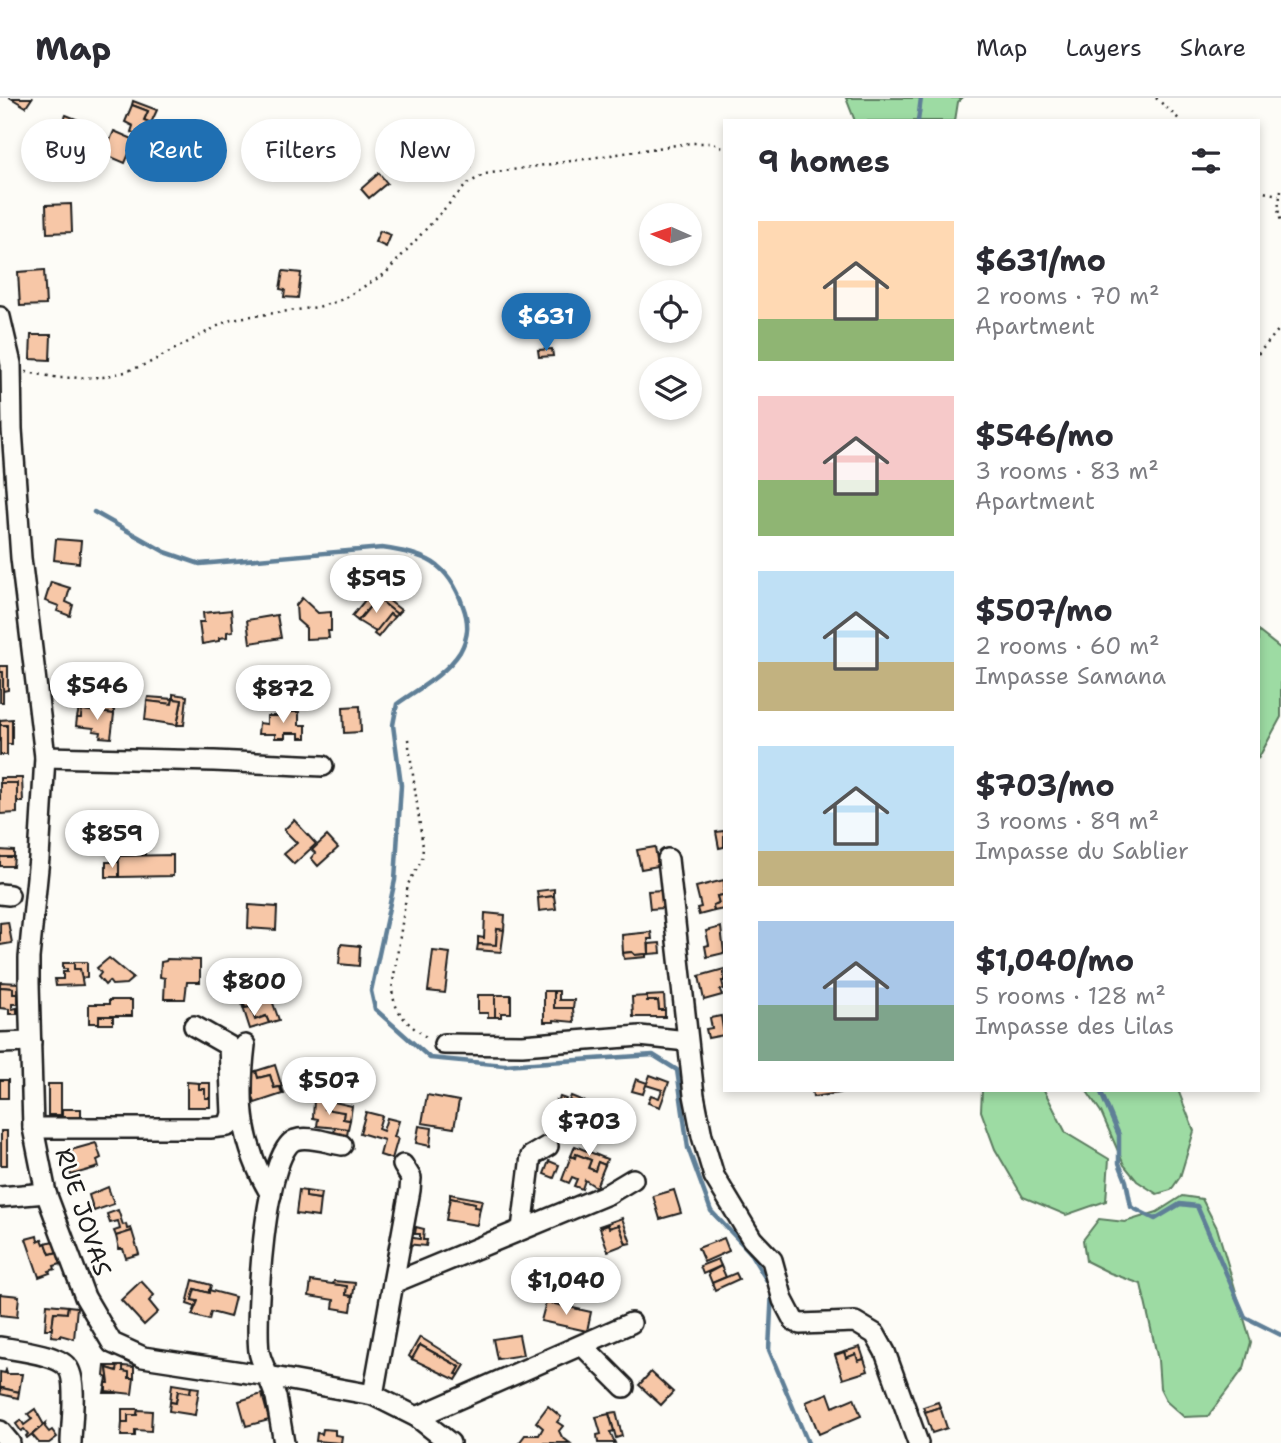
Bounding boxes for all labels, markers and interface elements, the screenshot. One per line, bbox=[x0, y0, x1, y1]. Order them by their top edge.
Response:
text: Map bbox=[35, 26, 111, 71]
text: Map bbox=[976, 32, 1027, 64]
text: Layers bbox=[1065, 32, 1142, 64]
text: Share bbox=[1180, 32, 1246, 64]
chip: Buy bbox=[21, 119, 111, 182]
chip: Rent bbox=[125, 119, 227, 182]
chip: Filters bbox=[241, 119, 361, 182]
chip: New bbox=[375, 119, 475, 182]
text: 9 homes bbox=[758, 141, 890, 182]
icon: filters bbox=[1187, 142, 1225, 180]
north arrow bbox=[639, 203, 702, 266]
map controls bbox=[639, 203, 702, 420]
text: $631/mo bbox=[975, 240, 1106, 281]
icon: home bbox=[814, 249, 898, 333]
button: locate bbox=[639, 280, 702, 343]
text: 2 rooms · 70 m² bbox=[975, 281, 1160, 311]
pin: $631 bbox=[505, 294, 587, 353]
text: $631 bbox=[518, 301, 574, 331]
text: Apartment bbox=[975, 311, 1095, 341]
button: layers bbox=[639, 357, 702, 420]
text: $546/mo bbox=[975, 415, 1114, 456]
icon: home bbox=[814, 424, 898, 508]
text: 3 rooms · 83 m² bbox=[975, 456, 1159, 486]
text: Apartment bbox=[975, 486, 1095, 516]
pin: $595 bbox=[335, 556, 417, 615]
text: $595 bbox=[346, 563, 406, 593]
text: $507/mo bbox=[975, 590, 1113, 631]
icon: home bbox=[814, 599, 898, 683]
text: 2 rooms · 60 m² bbox=[975, 631, 1160, 661]
text: Impasse Samana bbox=[975, 661, 1166, 691]
pin: $546 bbox=[56, 662, 138, 722]
pin: $872 bbox=[242, 666, 324, 725]
text: $546 bbox=[66, 670, 128, 700]
text: $872 bbox=[252, 673, 314, 703]
text: $703/mo bbox=[975, 765, 1115, 806]
icon: home bbox=[814, 774, 898, 858]
text: 3 rooms · 89 m² bbox=[975, 806, 1159, 836]
pin: $859 bbox=[71, 810, 153, 870]
text: $859 bbox=[81, 818, 143, 848]
text: Impasse du Sablier bbox=[975, 836, 1189, 866]
text: $1,040/mo bbox=[975, 940, 1134, 981]
icon: home bbox=[814, 949, 898, 1033]
pin: $800 bbox=[213, 958, 295, 1018]
text: $800 bbox=[222, 966, 286, 996]
text: 5 rooms · 128 m² bbox=[975, 981, 1166, 1011]
text: Impasse des Lilas bbox=[975, 1011, 1174, 1041]
pin: $507 bbox=[288, 1058, 370, 1117]
text: $507 bbox=[298, 1065, 360, 1095]
pin: $703 bbox=[548, 1098, 630, 1158]
text: $703 bbox=[558, 1106, 620, 1136]
street label: RUE JOVAS bbox=[47, 1144, 119, 1280]
pin: $1,040 bbox=[509, 1258, 623, 1317]
text: $1,040 bbox=[527, 1265, 605, 1295]

